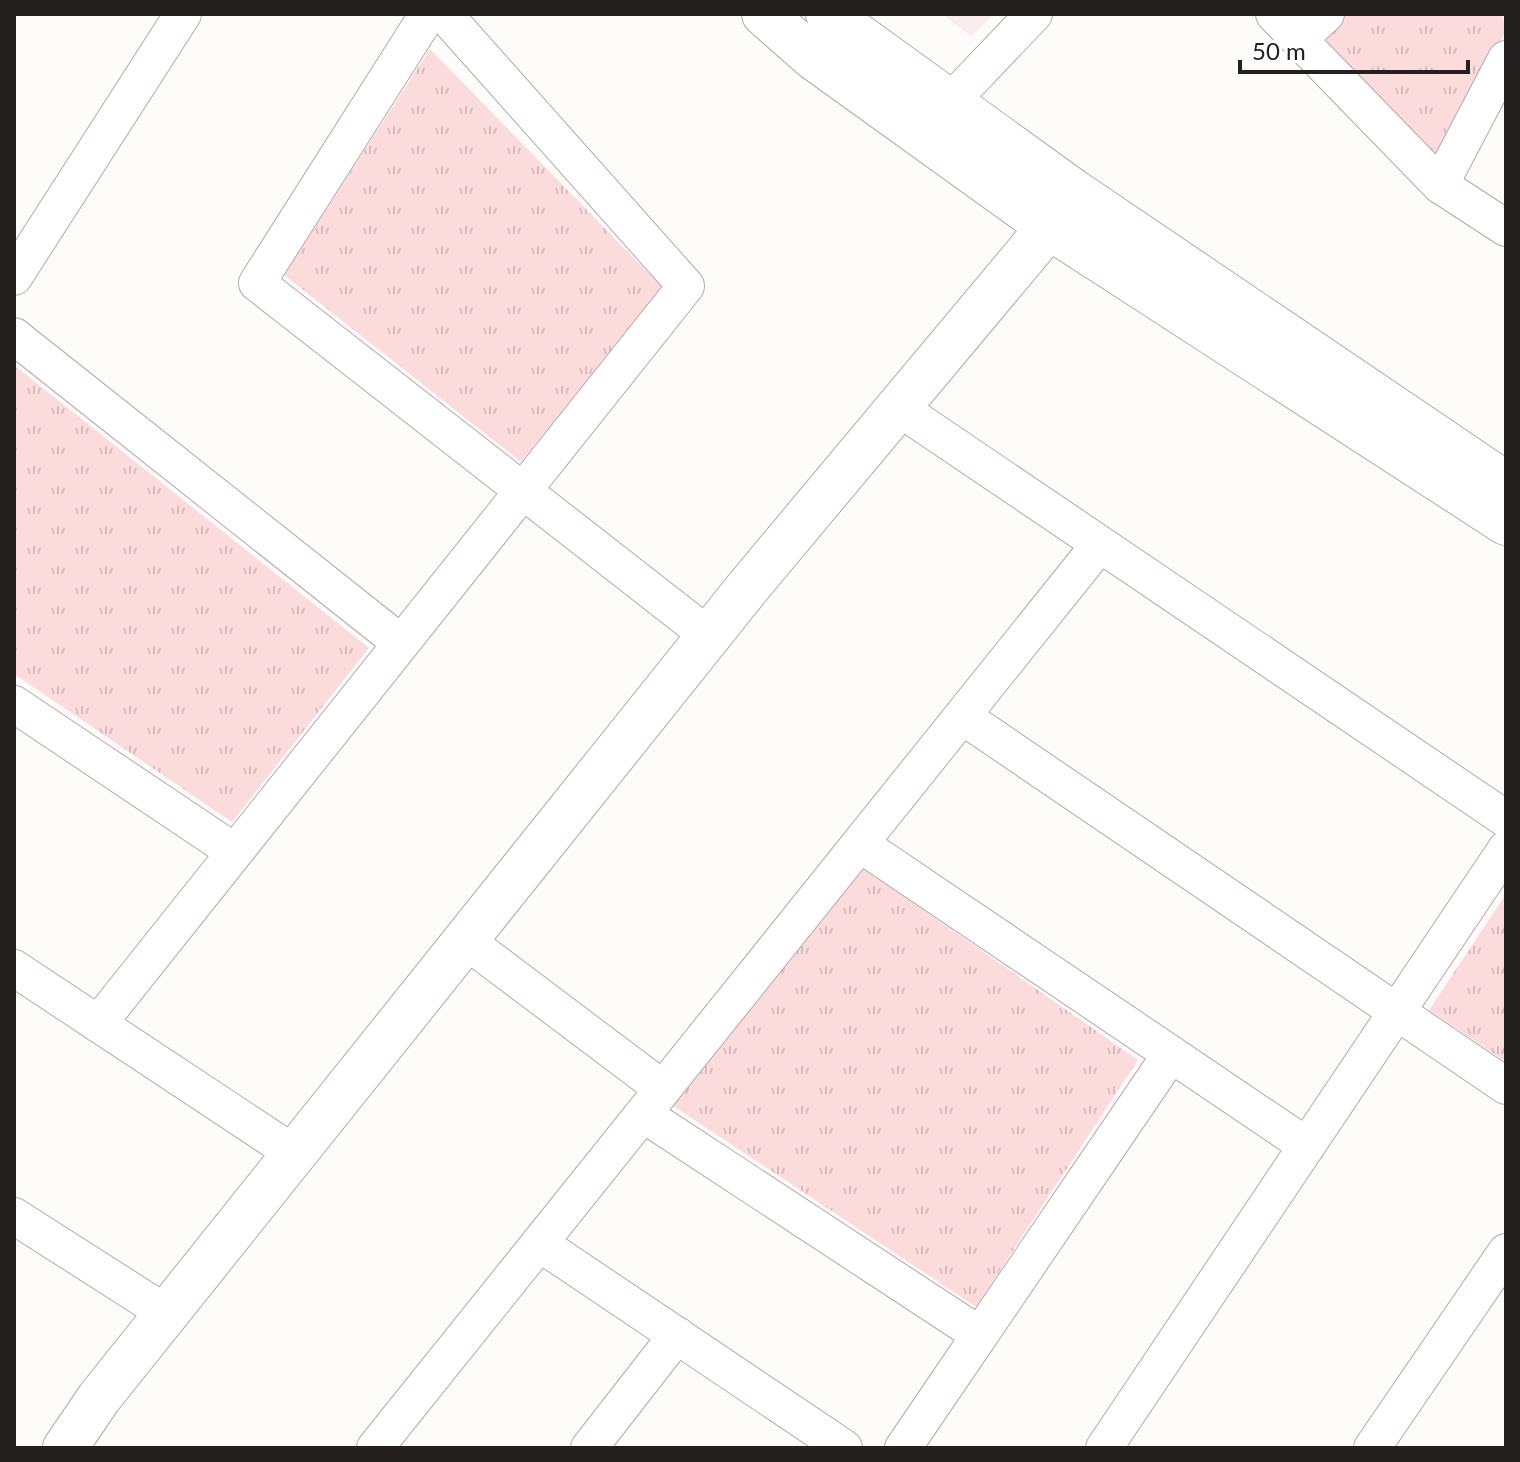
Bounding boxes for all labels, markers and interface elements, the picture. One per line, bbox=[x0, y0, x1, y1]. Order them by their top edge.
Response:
scale bar bbox=[1240, 24, 1468, 74]
text: 50 m bbox=[1252, 36, 1306, 65]

